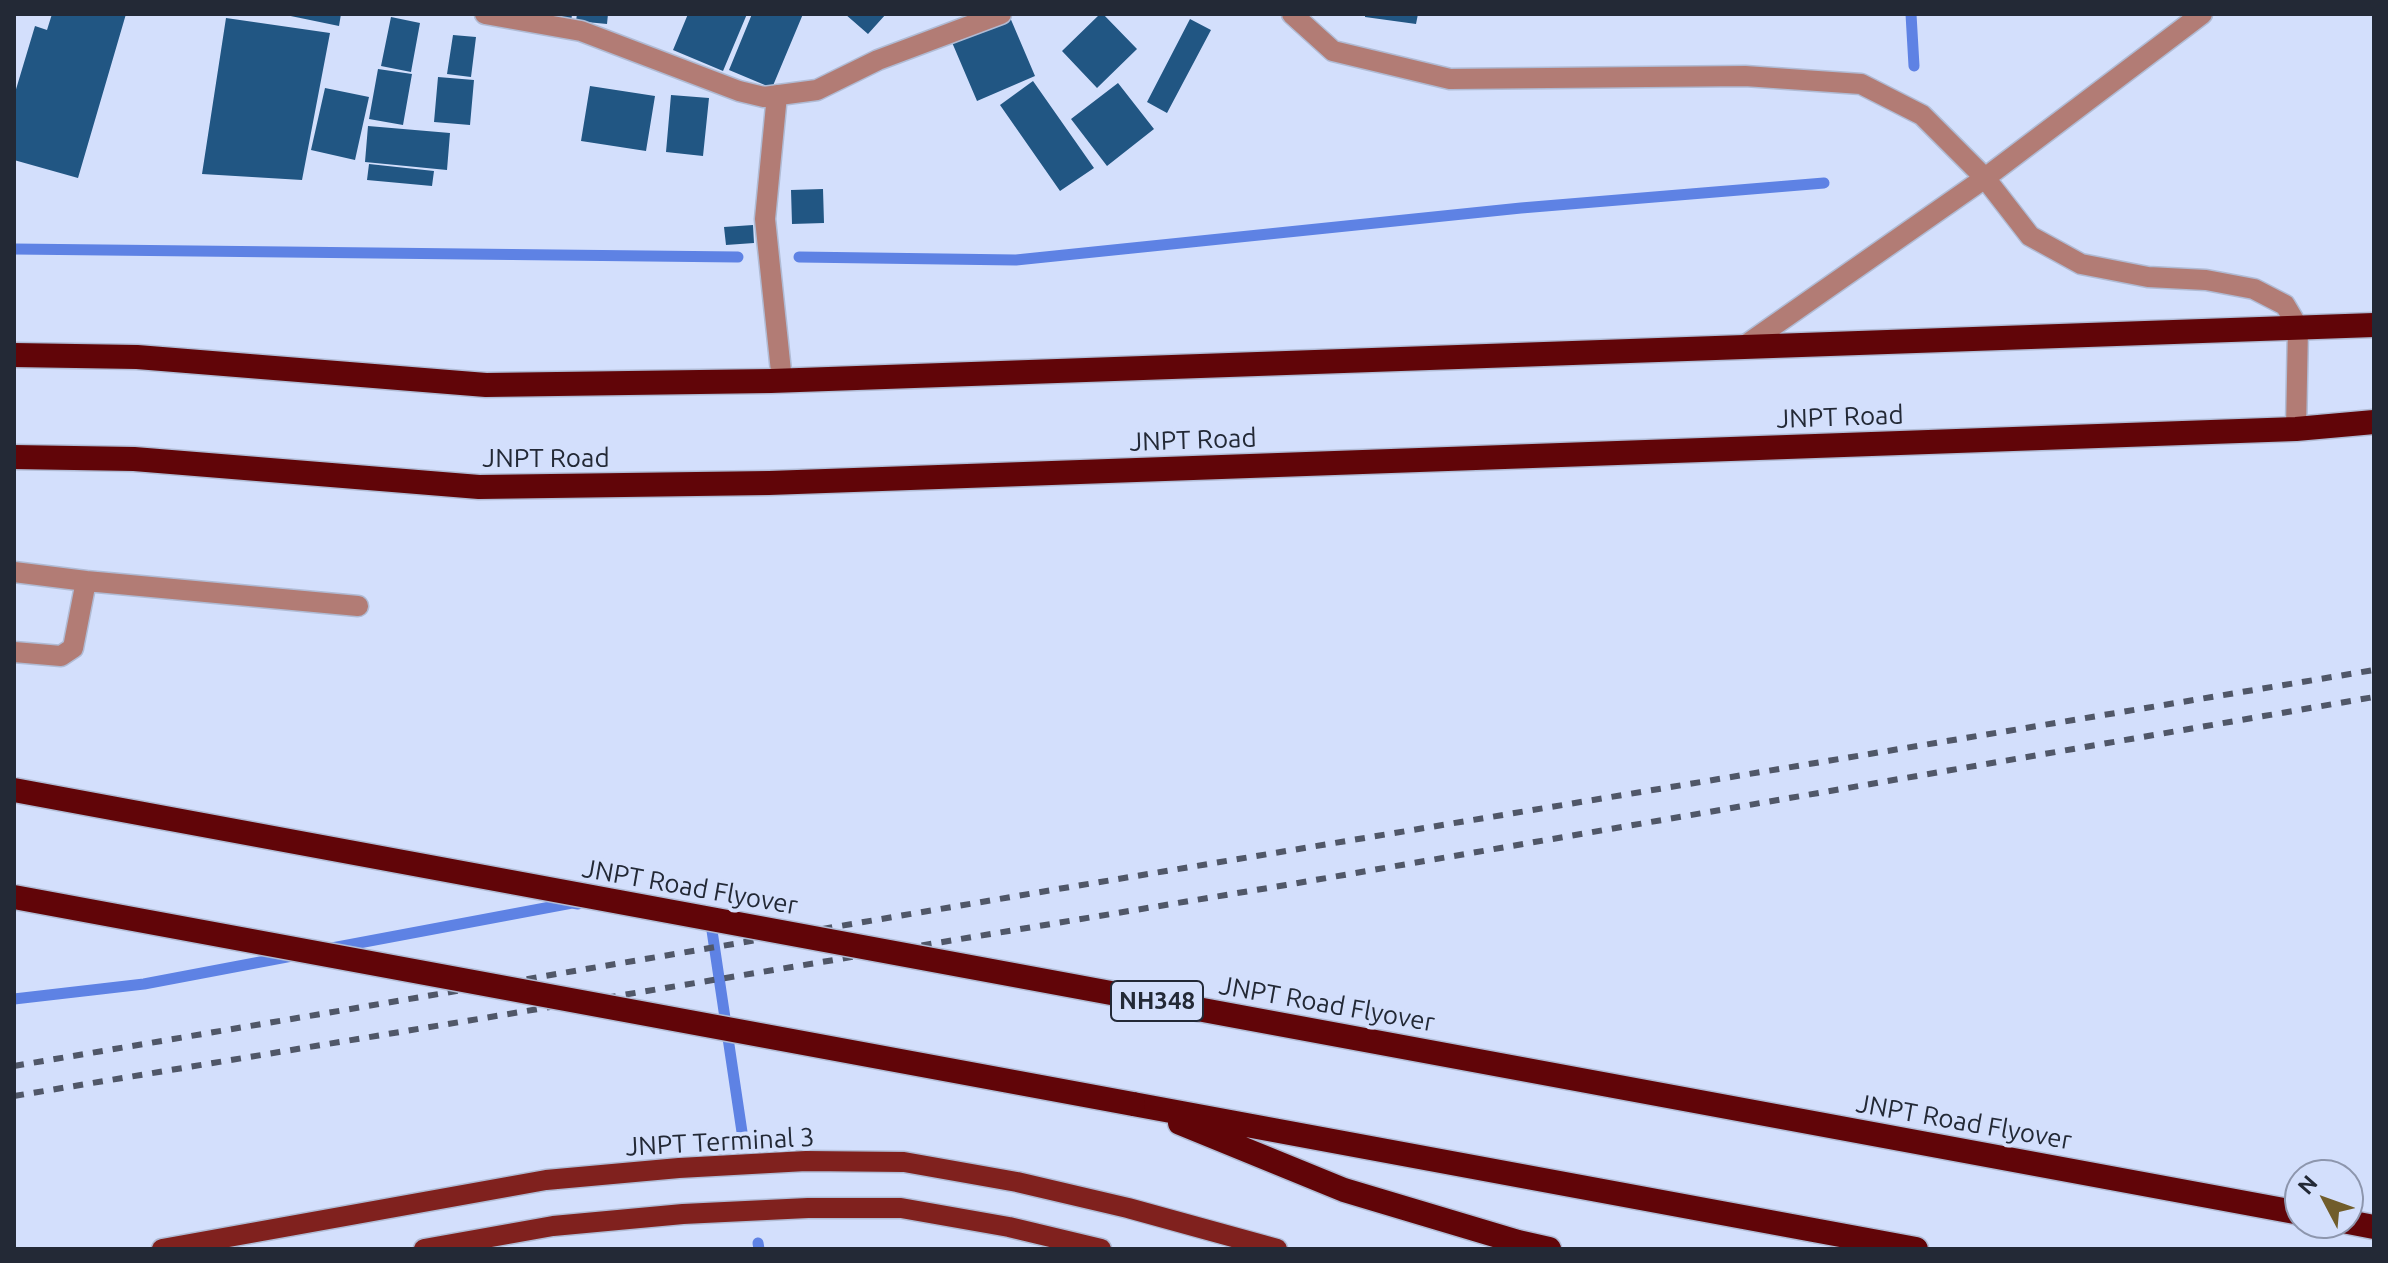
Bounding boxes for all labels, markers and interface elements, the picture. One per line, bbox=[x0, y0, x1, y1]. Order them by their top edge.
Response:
street label: JNPT Road bbox=[1776, 399, 1904, 435]
street label: JNPT Road bbox=[1129, 422, 1257, 458]
street label: JNPT Road bbox=[482, 442, 610, 474]
street label: JNPT Road Flyover bbox=[580, 853, 800, 921]
street label: JNPT Road Flyover bbox=[1217, 970, 1437, 1038]
road number: NH348 bbox=[1111, 981, 1203, 1021]
street label: JNPT Road Flyover bbox=[1854, 1088, 2074, 1156]
street label: JNPT Terminal 3 bbox=[625, 1121, 815, 1163]
north arrow bbox=[2284, 1159, 2364, 1239]
text: N bbox=[2292, 1170, 2322, 1199]

